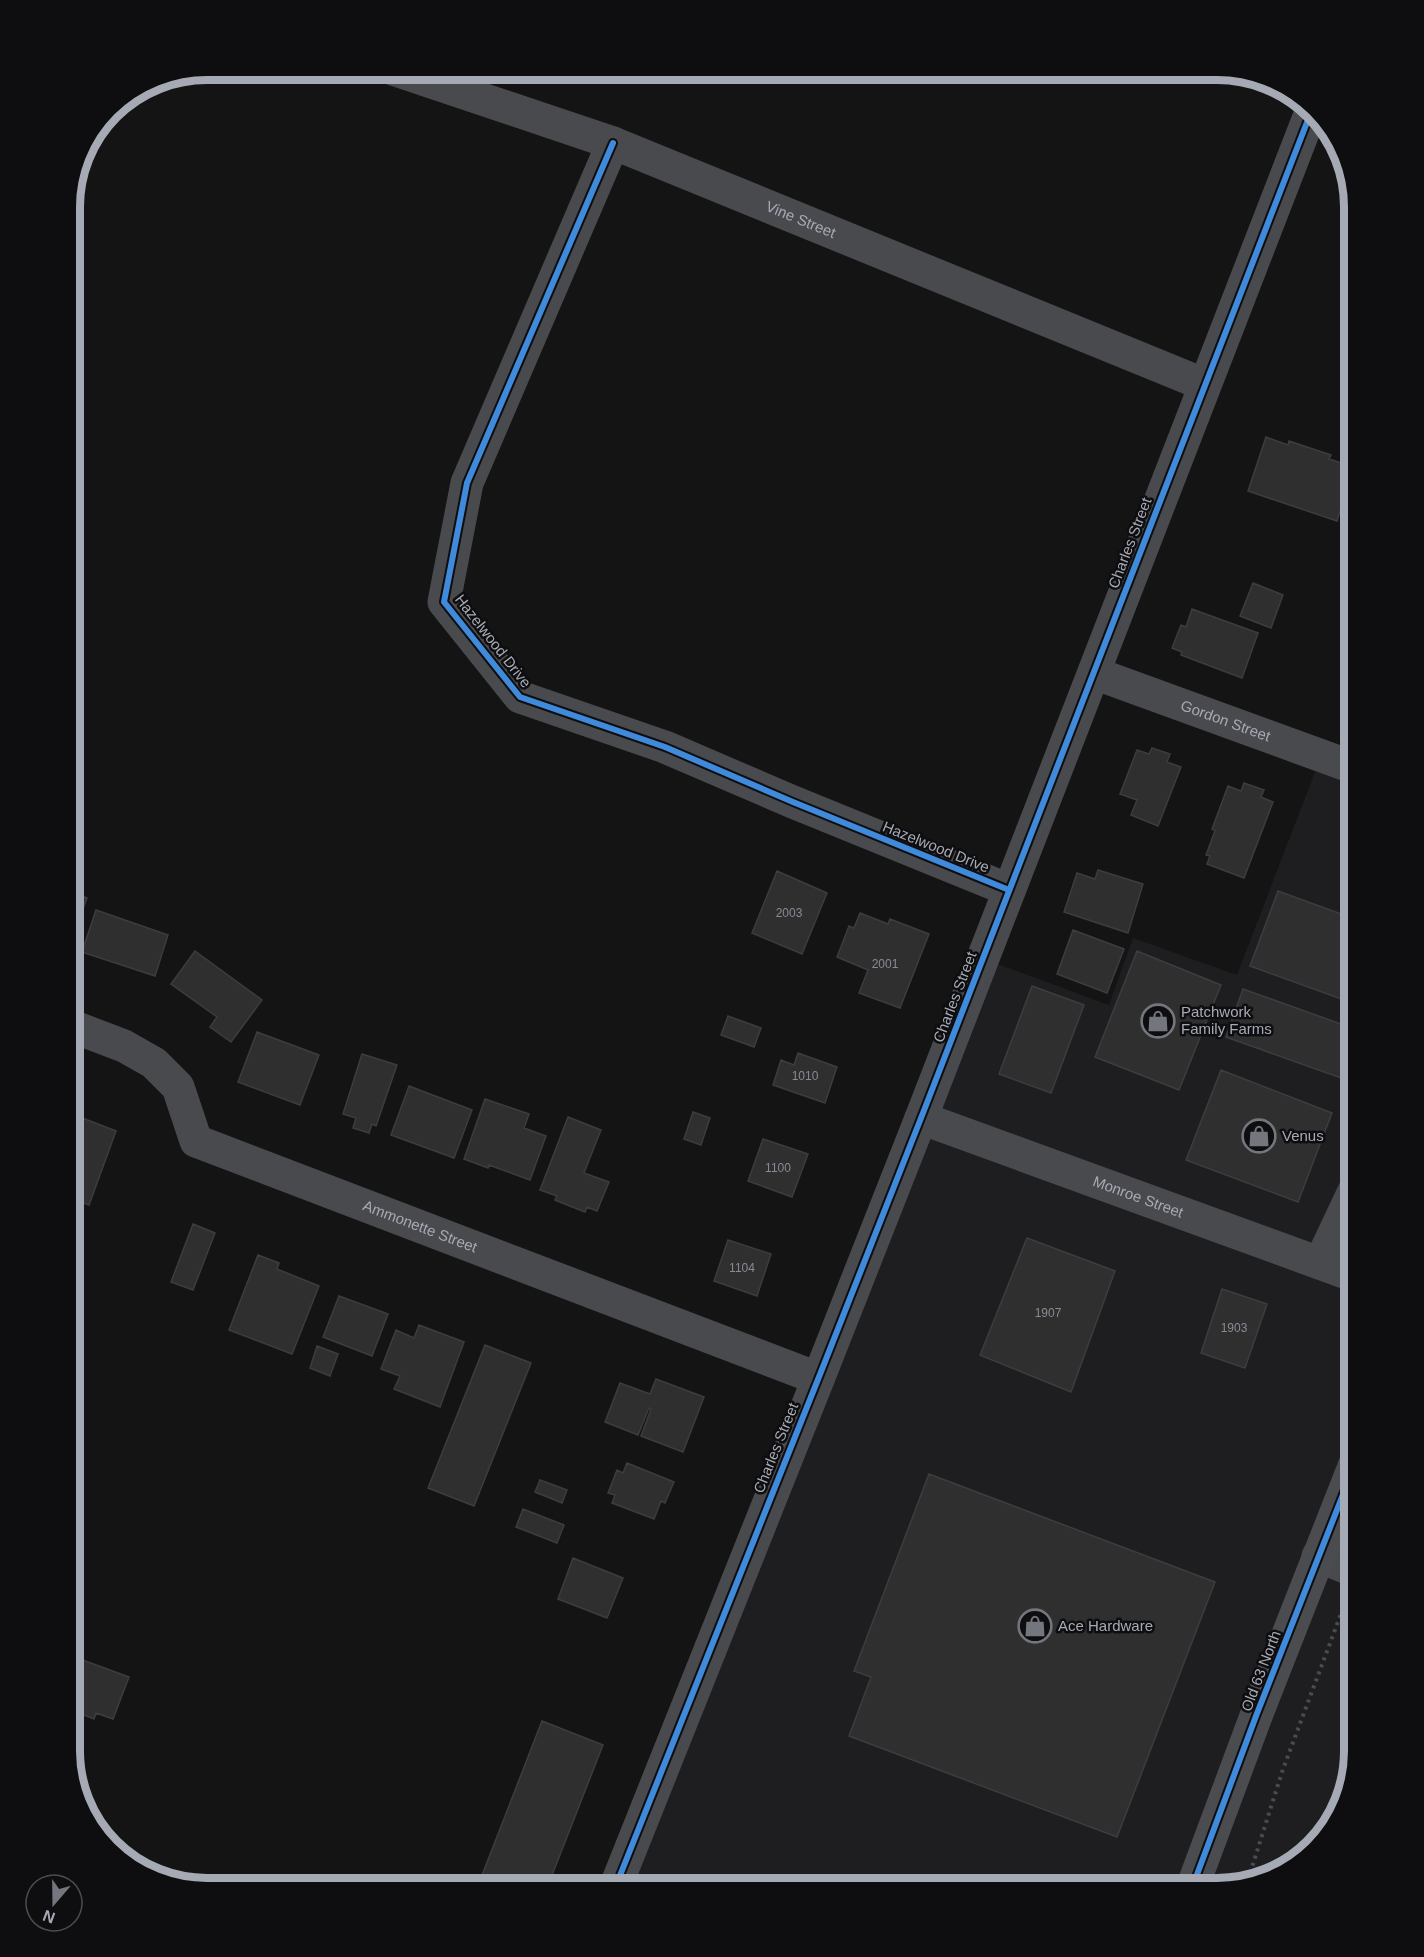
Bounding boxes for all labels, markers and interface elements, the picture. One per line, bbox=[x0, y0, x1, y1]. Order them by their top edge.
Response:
street label: Vine Street bbox=[764, 197, 839, 241]
street label: Charles Street bbox=[1104, 494, 1155, 591]
street label: Hazelwood Drive bbox=[452, 591, 535, 691]
street label: Gordon Street bbox=[1179, 696, 1274, 745]
street label: Hazelwood Drive bbox=[880, 817, 992, 876]
house number: 2003 bbox=[776, 906, 803, 920]
street label: Charles Street bbox=[929, 948, 980, 1045]
house number: 2001 bbox=[872, 957, 899, 971]
shop icon: Patchwork Family Farms bbox=[1140, 1003, 1176, 1039]
place label: Patchwork Family Farms bbox=[1181, 1003, 1272, 1037]
house number: 1010 bbox=[792, 1069, 819, 1083]
shop icon: Venus bbox=[1241, 1118, 1277, 1154]
place label: Venus bbox=[1282, 1127, 1324, 1144]
house number: 1100 bbox=[765, 1161, 791, 1175]
street label: Monroe Street bbox=[1091, 1172, 1187, 1221]
street label: Ammonette Street bbox=[361, 1197, 481, 1256]
house number: 1104 bbox=[729, 1261, 755, 1275]
house number: 1907 bbox=[1035, 1306, 1062, 1320]
house number: 1903 bbox=[1221, 1321, 1248, 1335]
street label: Charles Street bbox=[750, 1399, 802, 1495]
shop icon: Ace Hardware bbox=[1017, 1608, 1053, 1644]
place label: Ace Hardware bbox=[1058, 1617, 1153, 1634]
street label: Old 63 North bbox=[1237, 1628, 1284, 1714]
north arrow bbox=[24, 1873, 84, 1933]
text: N bbox=[41, 1907, 57, 1927]

